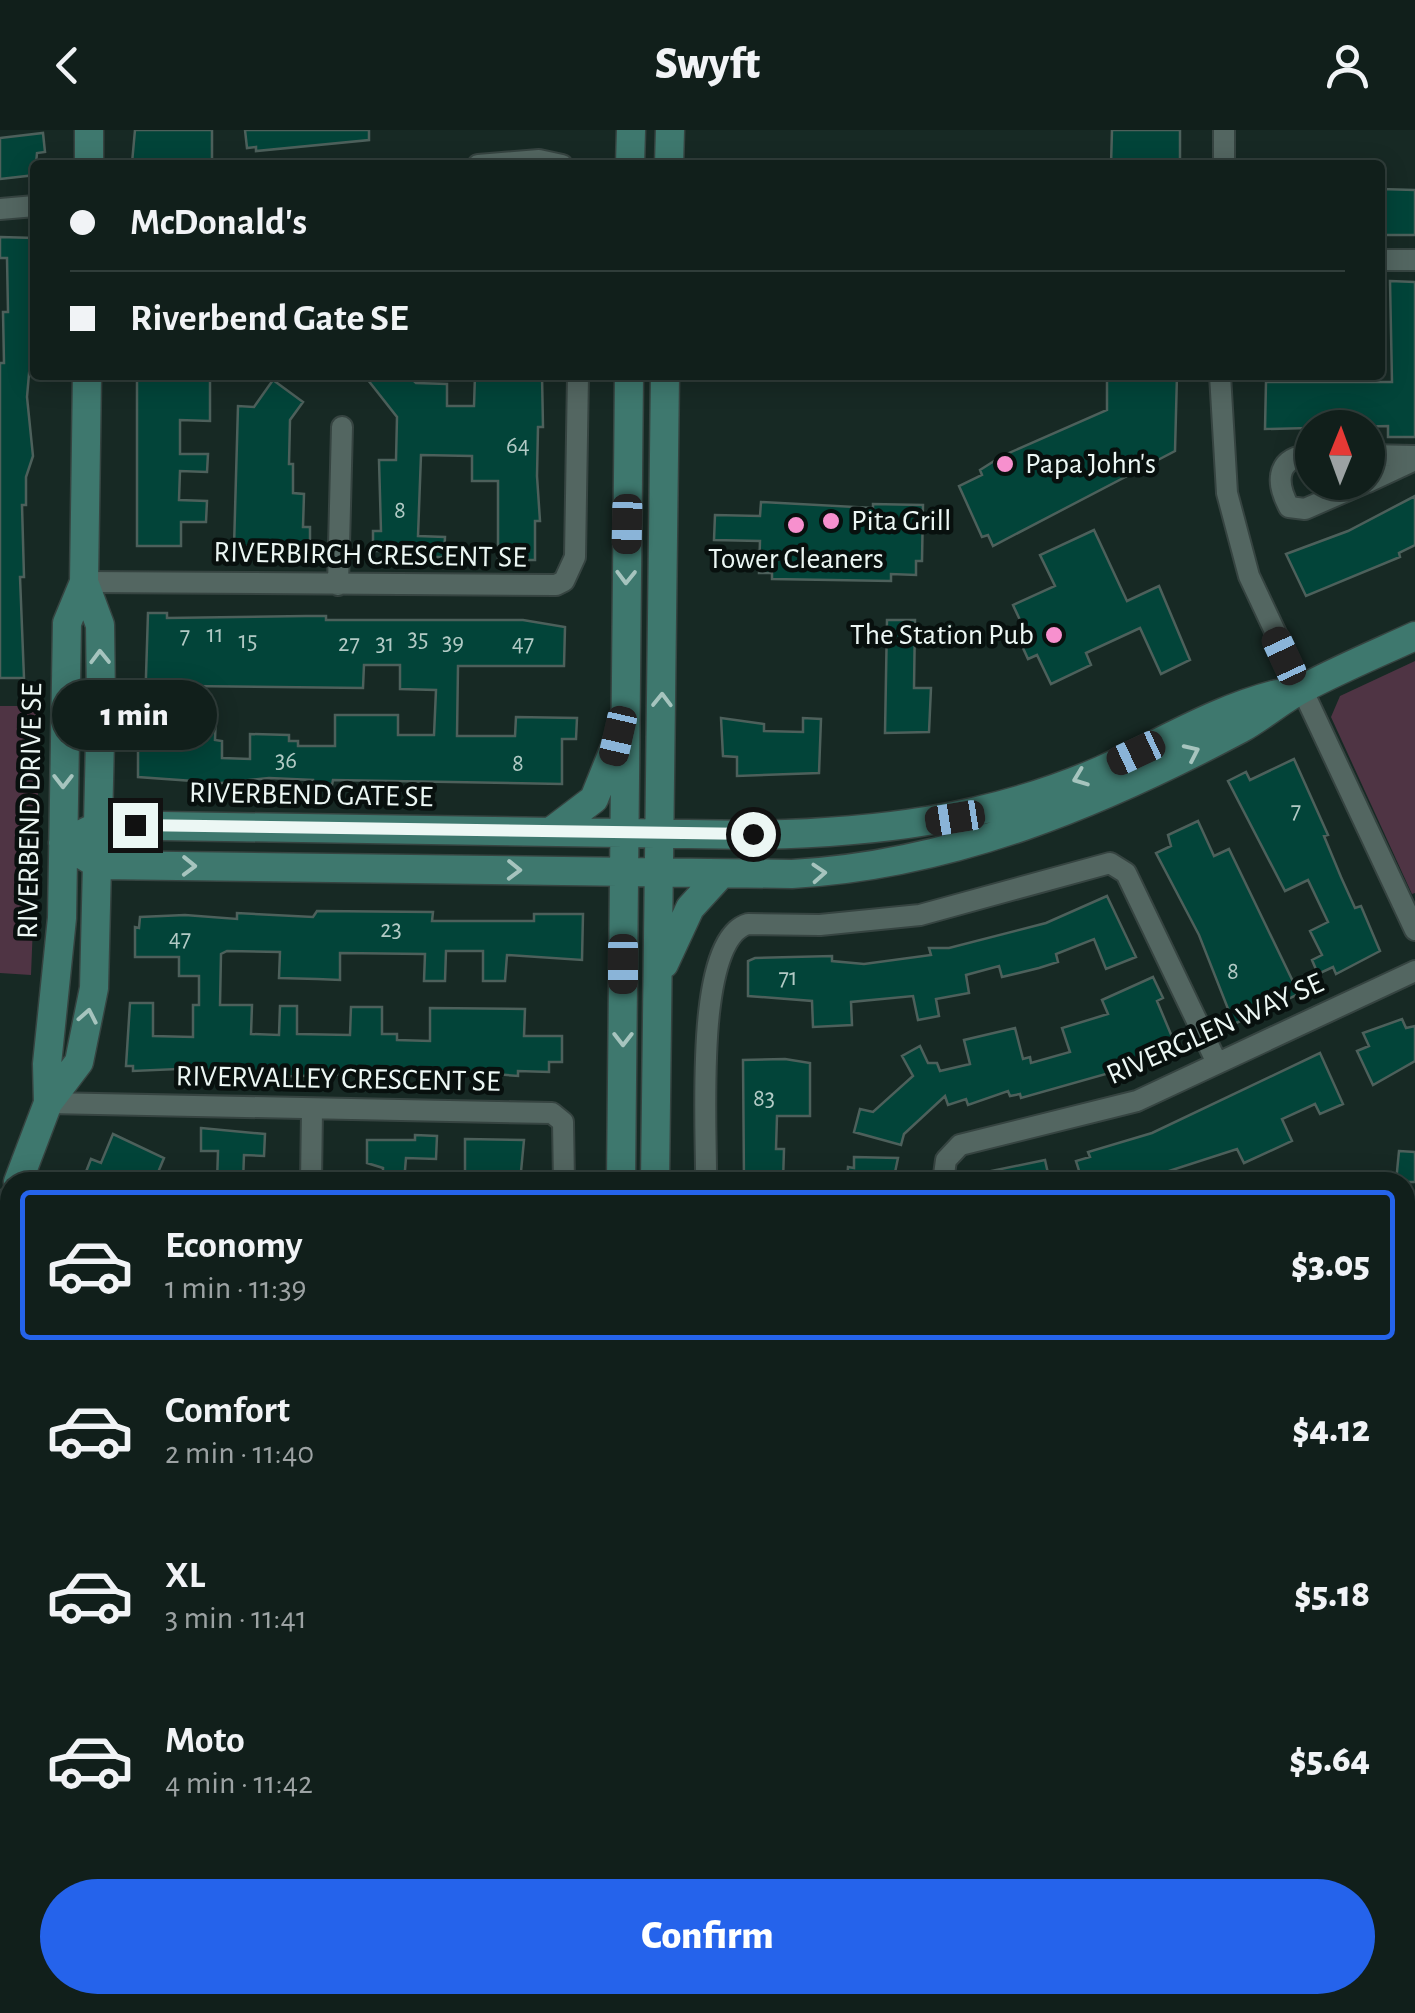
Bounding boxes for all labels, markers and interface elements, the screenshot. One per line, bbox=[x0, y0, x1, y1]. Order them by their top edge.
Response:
icon: back bbox=[40, 38, 95, 93]
icon: person bbox=[1320, 38, 1375, 93]
text: Swyft bbox=[655, 42, 760, 87]
text: McDonald's bbox=[130, 204, 307, 242]
text: Riverbend Gate SE bbox=[130, 300, 408, 338]
north arrow bbox=[1295, 410, 1385, 500]
map controls bbox=[1295, 410, 1385, 500]
house number: 64 bbox=[506, 433, 530, 458]
place label: Papa John's bbox=[1025, 449, 1156, 479]
marker: Papa John's bbox=[994, 453, 1016, 475]
car bbox=[611, 494, 643, 554]
house number: 8 bbox=[394, 498, 406, 523]
place label: Pita Grill bbox=[851, 506, 951, 536]
marker: Pita Grill bbox=[820, 510, 842, 532]
marker: Tower Cleaners bbox=[785, 514, 807, 536]
street label: RIVERBIRCH CRESCENT SE bbox=[213, 537, 527, 573]
place label: Tower Cleaners bbox=[708, 544, 884, 574]
one-way arrow bbox=[615, 570, 637, 586]
place label: The Station Pub bbox=[850, 620, 1034, 650]
house number: 11 bbox=[206, 622, 224, 647]
car bbox=[1258, 622, 1310, 690]
house number: 7 bbox=[180, 623, 190, 648]
marker: The Station Pub bbox=[1043, 624, 1065, 646]
house number: 35 bbox=[408, 626, 428, 651]
house number: 15 bbox=[238, 628, 258, 653]
house number: 39 bbox=[442, 630, 464, 655]
house number: 27 bbox=[338, 631, 360, 656]
house number: 31 bbox=[376, 631, 394, 656]
house number: 47 bbox=[512, 631, 534, 656]
one-way arrow bbox=[90, 649, 111, 665]
callout: 1 min bbox=[52, 680, 218, 750]
street label: RIVERBEND DRIVE SE bbox=[13, 683, 47, 939]
one-way arrow bbox=[651, 691, 673, 706]
text: 1 min bbox=[100, 699, 169, 731]
car bbox=[597, 703, 639, 769]
car bbox=[1102, 727, 1170, 779]
one-way arrow bbox=[1181, 744, 1199, 764]
house number: 36 bbox=[275, 748, 297, 773]
house number: 8 bbox=[512, 751, 524, 776]
one-way arrow bbox=[1072, 767, 1090, 787]
one-way arrow bbox=[52, 774, 74, 789]
street label: RIVERBEND GATE SE bbox=[189, 778, 433, 812]
car bbox=[923, 798, 987, 838]
house number: 7 bbox=[1291, 798, 1301, 823]
route end bbox=[113, 803, 158, 848]
route start bbox=[731, 812, 776, 857]
one-way arrow bbox=[182, 855, 198, 877]
one-way arrow bbox=[508, 859, 523, 881]
one-way arrow bbox=[811, 862, 827, 884]
house number: 23 bbox=[380, 917, 402, 942]
house number: 47 bbox=[169, 926, 191, 951]
car bbox=[608, 934, 638, 994]
house number: 8 bbox=[1227, 959, 1239, 984]
house number: 71 bbox=[778, 965, 798, 990]
street label: RIVERGLEN WAY SE bbox=[1102, 968, 1328, 1090]
one-way arrow bbox=[77, 1008, 98, 1025]
one-way arrow bbox=[612, 1032, 633, 1048]
street label: RIVERVALLEY CRESCENT SE bbox=[175, 1061, 501, 1097]
house number: 83 bbox=[753, 1086, 775, 1111]
icon: car bbox=[45, 1220, 135, 1310]
text: Economy bbox=[165, 1227, 303, 1265]
text: $3.05 bbox=[1291, 1246, 1370, 1284]
text: 1 min · 11:39 bbox=[165, 1272, 307, 1304]
icon: car bbox=[45, 1385, 135, 1475]
text: Comfort bbox=[165, 1392, 290, 1430]
text: $4.12 bbox=[1292, 1411, 1370, 1449]
text: 2 min · 11:40 bbox=[165, 1437, 314, 1469]
icon: car bbox=[45, 1550, 135, 1640]
text: XL bbox=[165, 1557, 205, 1595]
text: $5.18 bbox=[1294, 1576, 1370, 1614]
text: 3 min · 11:41 bbox=[165, 1602, 307, 1634]
icon: car bbox=[45, 1715, 135, 1805]
text: Moto bbox=[165, 1722, 245, 1760]
text: $5.64 bbox=[1289, 1741, 1370, 1779]
text: 4 min · 11:42 bbox=[165, 1767, 313, 1799]
button: Confirm bbox=[40, 1879, 1375, 1994]

